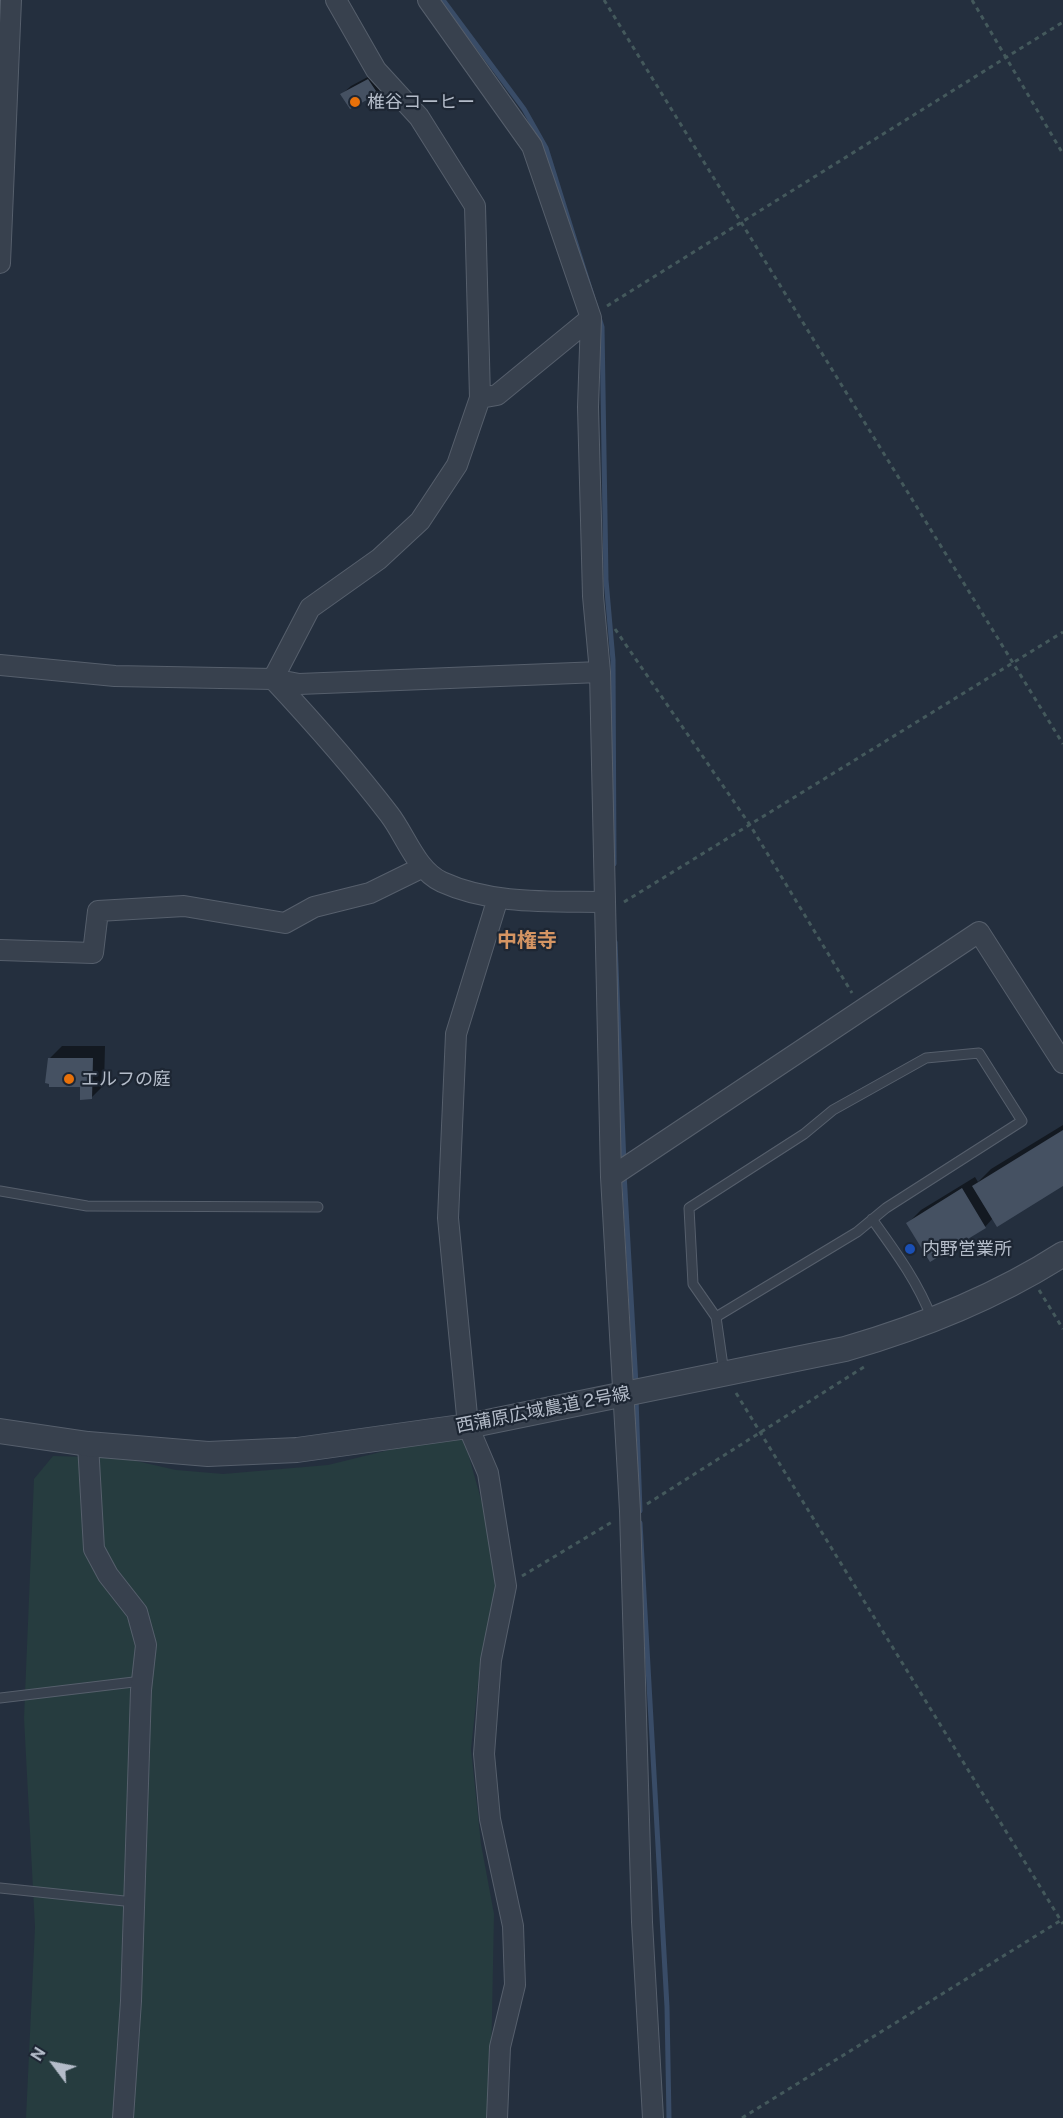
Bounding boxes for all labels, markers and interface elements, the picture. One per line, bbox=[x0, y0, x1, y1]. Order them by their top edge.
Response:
place label: 椎谷コーヒー bbox=[367, 91, 475, 113]
marker: 椎谷コーヒー bbox=[348, 95, 362, 109]
district label: 中権寺 bbox=[497, 929, 557, 953]
place label: エルフの庭 bbox=[81, 1068, 171, 1090]
marker: エルフの庭 bbox=[62, 1072, 76, 1086]
place label: 内野営業所 bbox=[922, 1238, 1012, 1260]
marker: 内野営業所 bbox=[903, 1242, 917, 1256]
street label: 西蒲原広域農道 2号線 bbox=[454, 1383, 632, 1437]
north arrow bbox=[24, 2034, 84, 2094]
text: N bbox=[27, 2044, 50, 2065]

